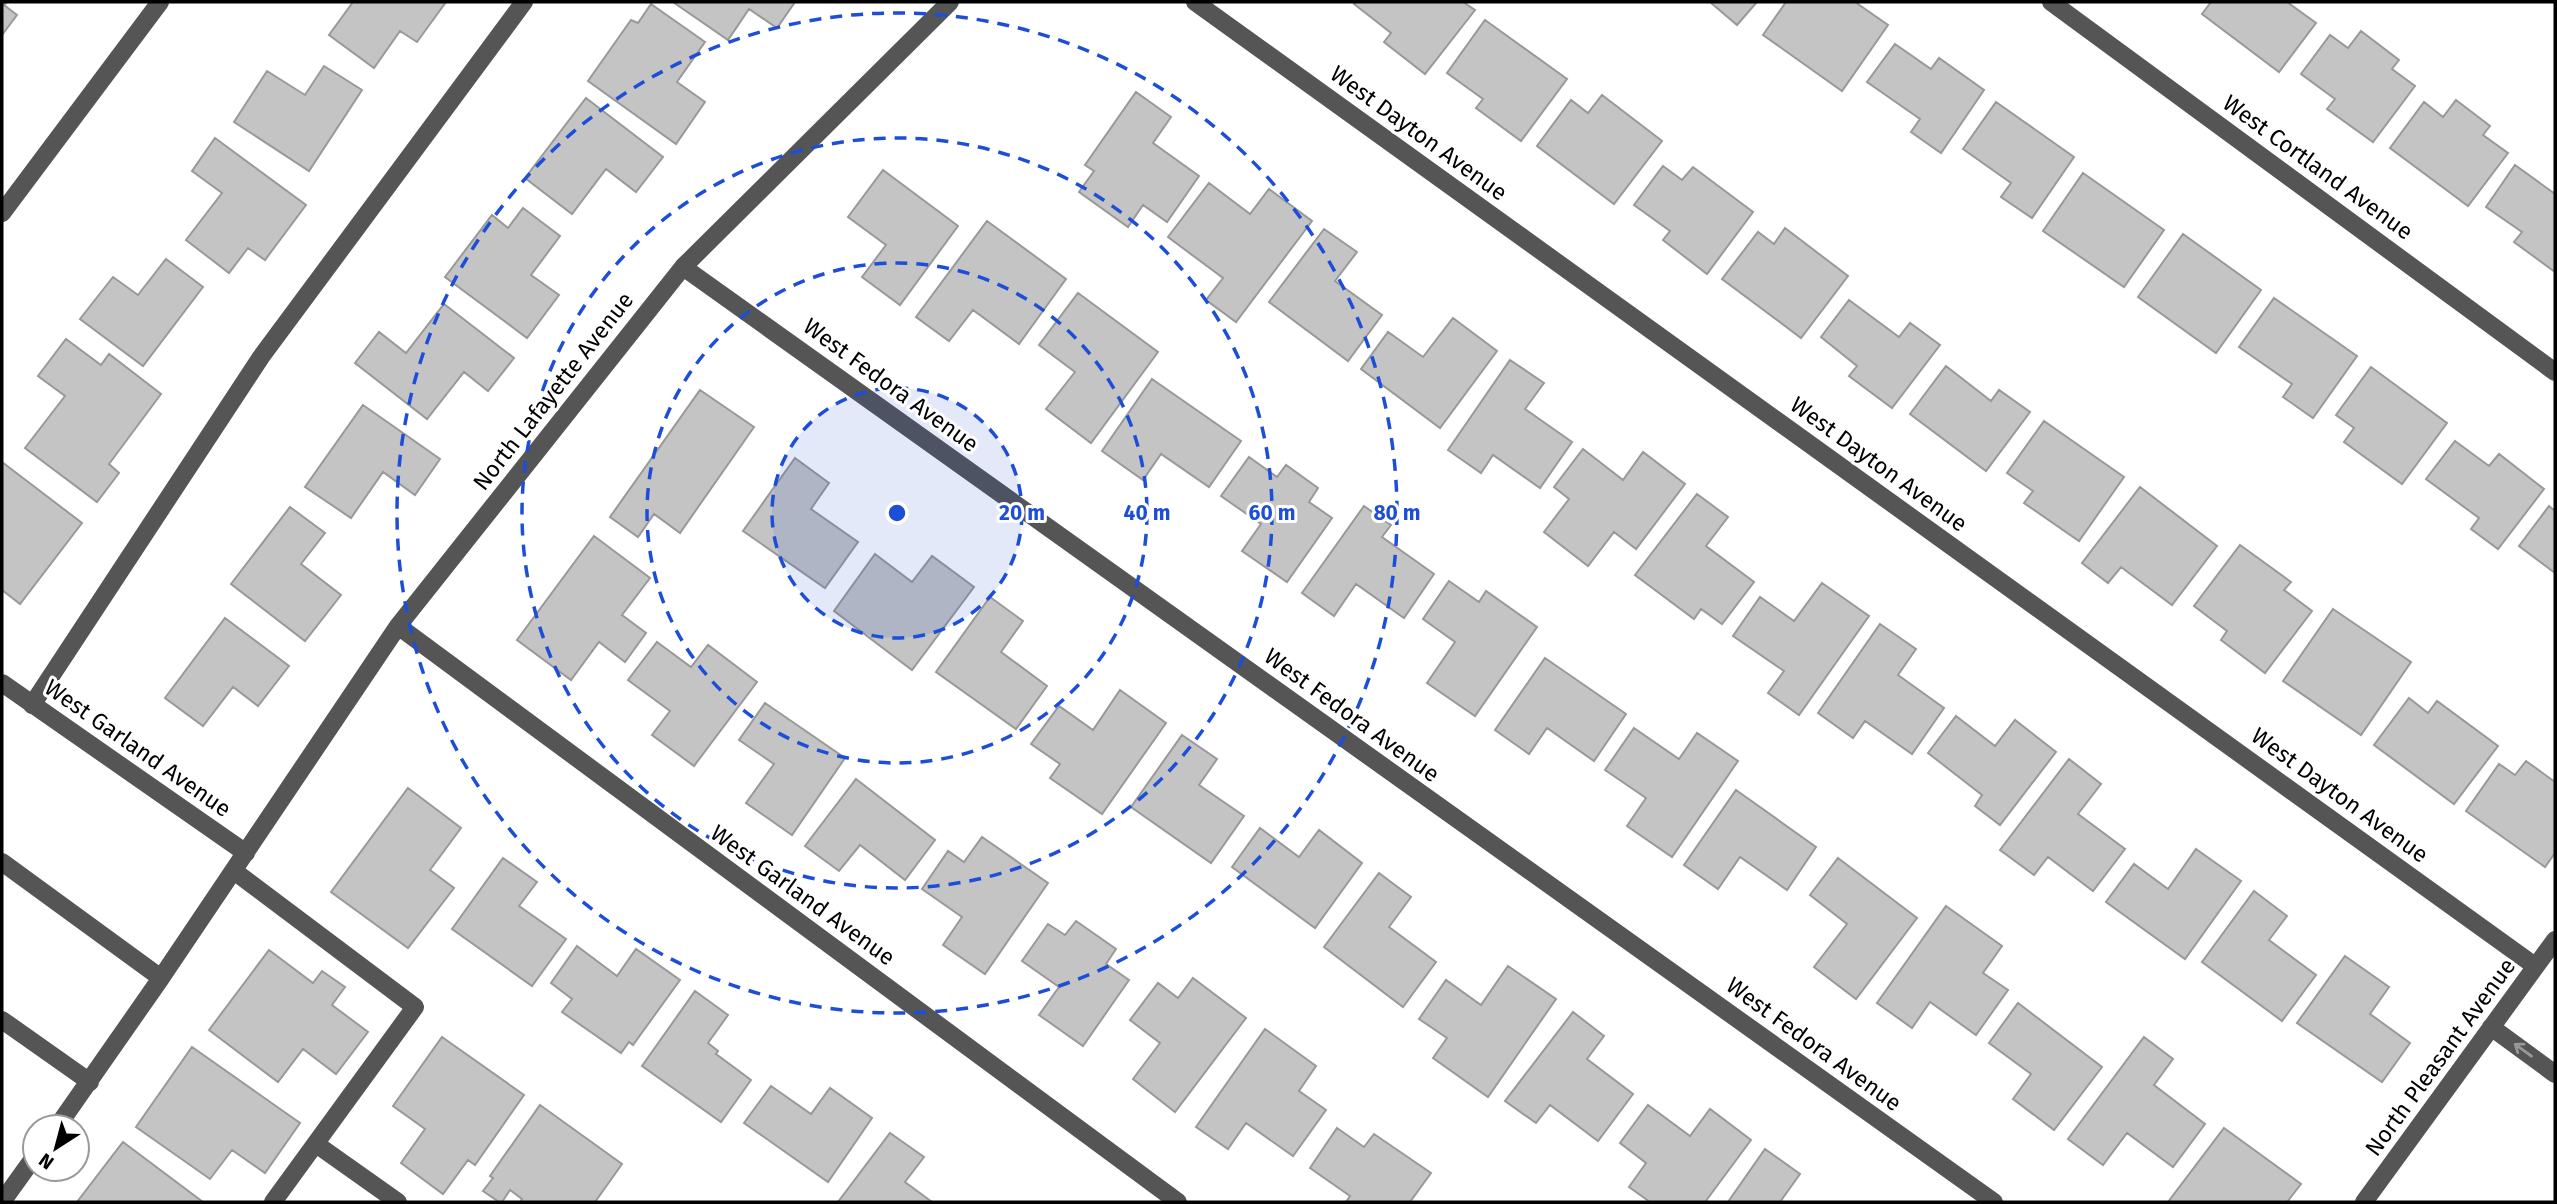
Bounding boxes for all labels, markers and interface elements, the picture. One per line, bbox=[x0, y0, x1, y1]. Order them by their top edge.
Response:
street label: West Dayton Avenue bbox=[1325, 59, 1513, 207]
street label: West Cortland Avenue bbox=[2218, 89, 2418, 245]
street label: North Lafayette Avenue bbox=[467, 286, 639, 496]
street label: West Fedora Avenue bbox=[798, 312, 984, 458]
street label: West Dayton Avenue bbox=[1785, 390, 1973, 538]
text: 20 m bbox=[999, 500, 1045, 526]
text: 40 m bbox=[1124, 500, 1170, 526]
text: 60 m bbox=[1249, 500, 1295, 526]
text: 80 m bbox=[1373, 500, 1421, 526]
centre of rings bbox=[885, 501, 909, 525]
street label: West Fedora Avenue bbox=[1259, 642, 1445, 788]
street label: West Garland Avenue bbox=[39, 673, 237, 823]
street label: West Dayton Avenue bbox=[2246, 721, 2434, 869]
street label: West Garland Avenue bbox=[705, 819, 901, 971]
street label: North Pleasant Avenue bbox=[2359, 953, 2521, 1161]
street label: West Fedora Avenue bbox=[1721, 971, 1907, 1117]
one-way arrow bbox=[2514, 1043, 2533, 1058]
north arrow bbox=[21, 1113, 91, 1183]
text: N bbox=[34, 1148, 58, 1174]

